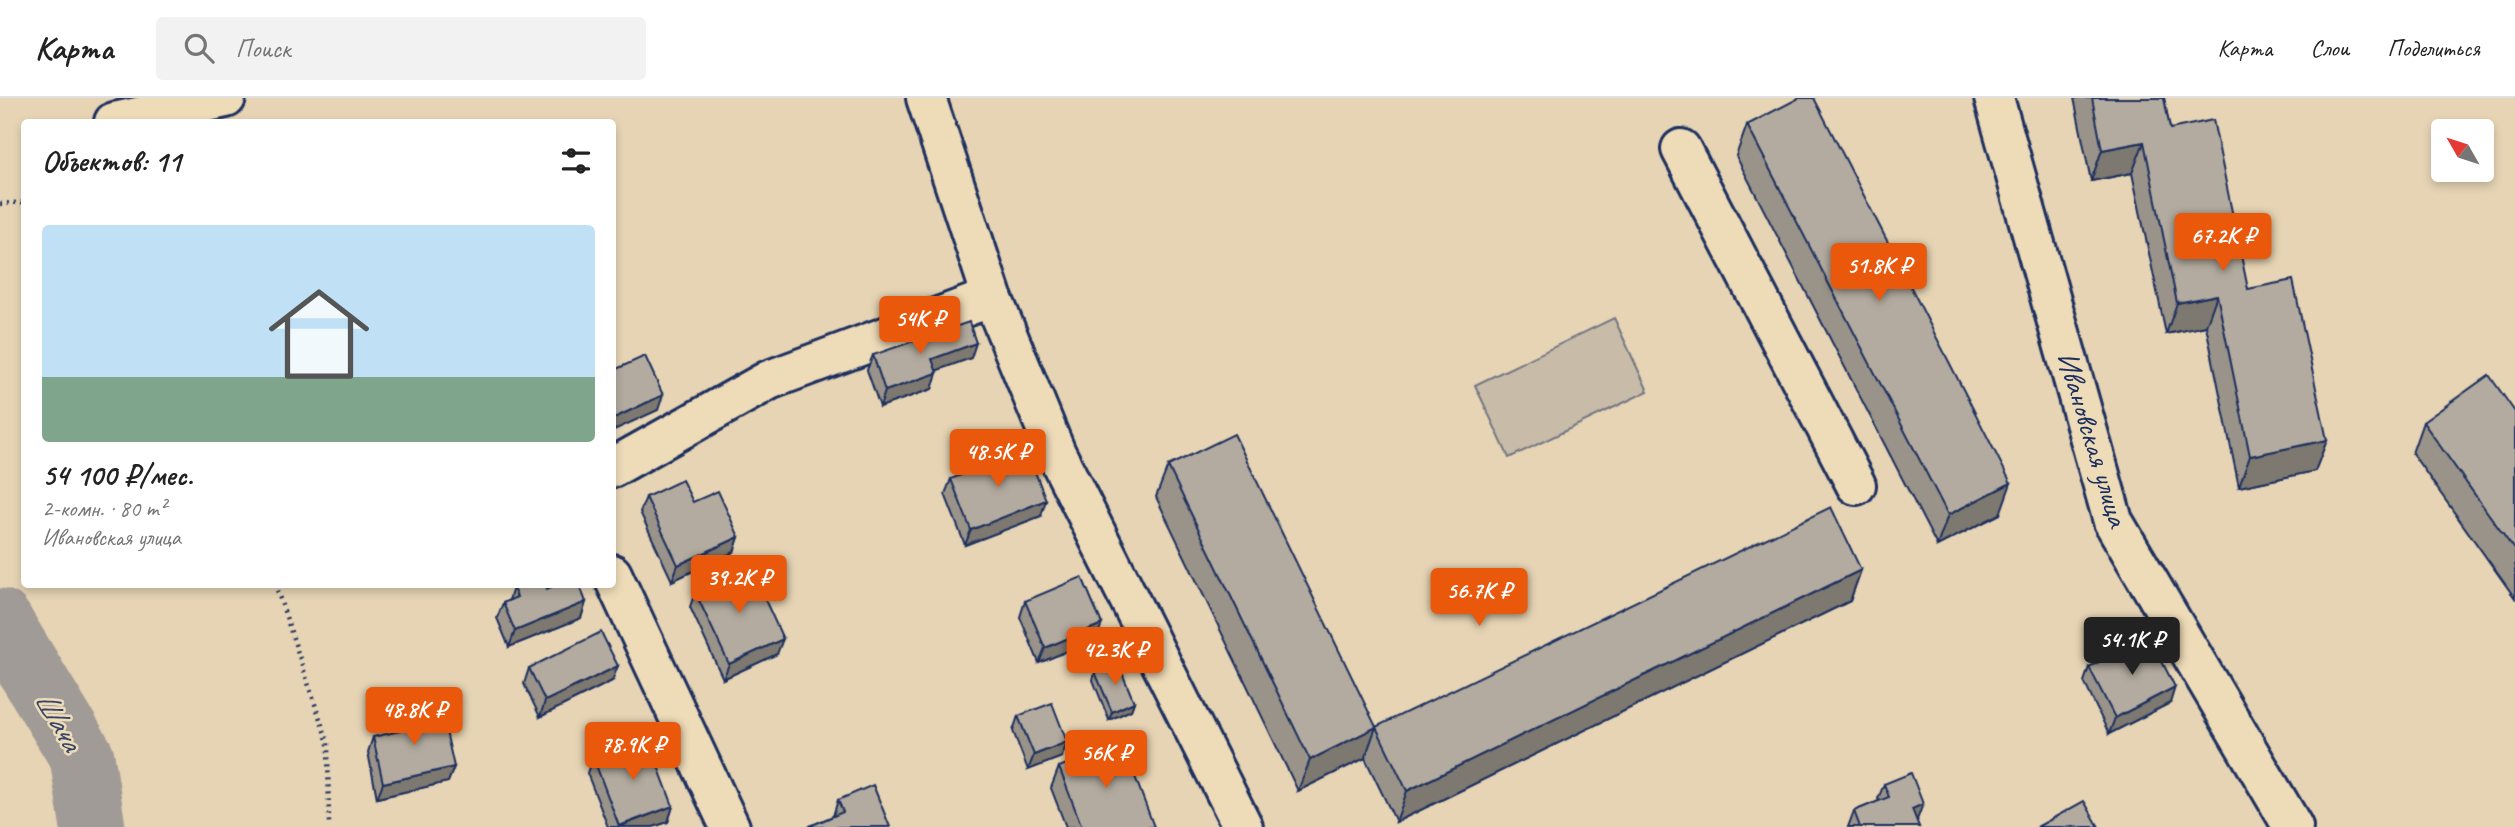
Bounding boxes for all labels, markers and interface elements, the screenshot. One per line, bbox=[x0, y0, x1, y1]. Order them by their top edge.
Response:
search box bbox=[156, 17, 646, 80]
text: Карта bbox=[35, 27, 114, 69]
icon: search bbox=[180, 29, 218, 67]
text: Поиск bbox=[236, 32, 290, 65]
text: Карта bbox=[2218, 33, 2272, 63]
text: Слои bbox=[2310, 33, 2349, 63]
text: Поделиться bbox=[2387, 33, 2480, 63]
north arrow bbox=[2431, 119, 2494, 182]
map controls bbox=[2431, 119, 2494, 182]
text: Объектов: 11 bbox=[42, 142, 181, 180]
icon: filters bbox=[557, 142, 595, 180]
pin: 67.2K ₽ bbox=[2158, 214, 2288, 273]
text: 67.2K ₽ bbox=[2190, 221, 2256, 250]
pin: 51.8K ₽ bbox=[1814, 244, 1944, 303]
text: 51.8K ₽ bbox=[1847, 251, 1911, 280]
icon: home bbox=[256, 271, 382, 397]
pin: 54K ₽ bbox=[871, 296, 969, 356]
text: 54K ₽ bbox=[895, 304, 945, 333]
street label: Ивановская улица bbox=[2048, 347, 2138, 533]
pin: 48.5K ₽ bbox=[933, 430, 1063, 489]
text: 48.5K ₽ bbox=[966, 437, 1030, 466]
text: 54 100 ₽/мес. bbox=[42, 456, 193, 494]
text: 2-комн. · 80 m² bbox=[42, 494, 166, 523]
text: Ивановская улица bbox=[42, 523, 181, 552]
pin: 39.2K ₽ bbox=[674, 556, 804, 615]
text: 39.2K ₽ bbox=[707, 563, 771, 592]
pin: 56.7K ₽ bbox=[1414, 568, 1544, 628]
text: 56.7K ₽ bbox=[1447, 576, 1511, 605]
pin: 54.1K ₽ bbox=[2067, 618, 2197, 677]
text: 54.1K ₽ bbox=[2100, 625, 2164, 654]
pin: 42.3K ₽ bbox=[1050, 628, 1180, 687]
text: 42.3K ₽ bbox=[1083, 635, 1147, 664]
water label: Шача bbox=[25, 683, 94, 760]
pin: 48.8K ₽ bbox=[349, 688, 479, 747]
text: 48.8K ₽ bbox=[382, 695, 446, 724]
pin: 78.9K ₽ bbox=[568, 722, 698, 782]
text: 78.9K ₽ bbox=[601, 730, 665, 759]
pin: 56K ₽ bbox=[1057, 730, 1155, 790]
text: 56K ₽ bbox=[1081, 738, 1131, 767]

